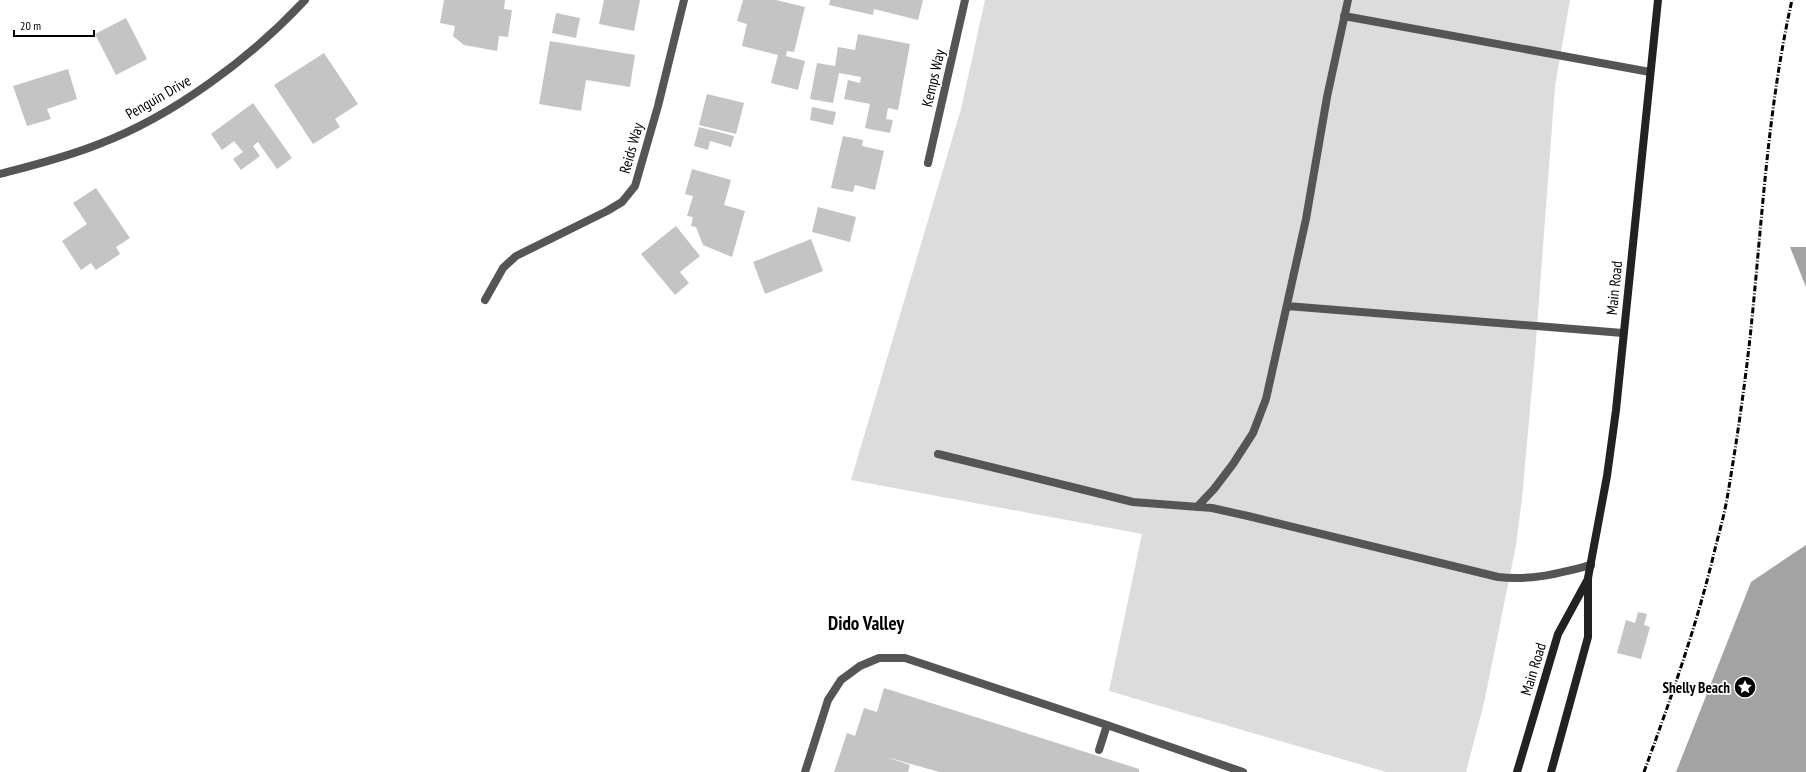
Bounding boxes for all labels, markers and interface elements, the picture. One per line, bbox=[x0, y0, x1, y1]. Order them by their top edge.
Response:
scale bar bbox=[14, 12, 94, 38]
text: 20 m bbox=[20, 18, 41, 33]
street label: Kemps Way bbox=[917, 47, 949, 109]
street label: Penguin Drive bbox=[122, 71, 194, 123]
street label: Reids Way bbox=[615, 120, 647, 176]
street label: Main Road bbox=[1602, 260, 1626, 316]
district label: Dido Valley bbox=[828, 611, 904, 635]
street label: Main Road bbox=[1516, 640, 1550, 698]
place icon: Shelly Beach bbox=[1732, 674, 1758, 700]
place label: Shelly Beach bbox=[1662, 678, 1730, 697]

